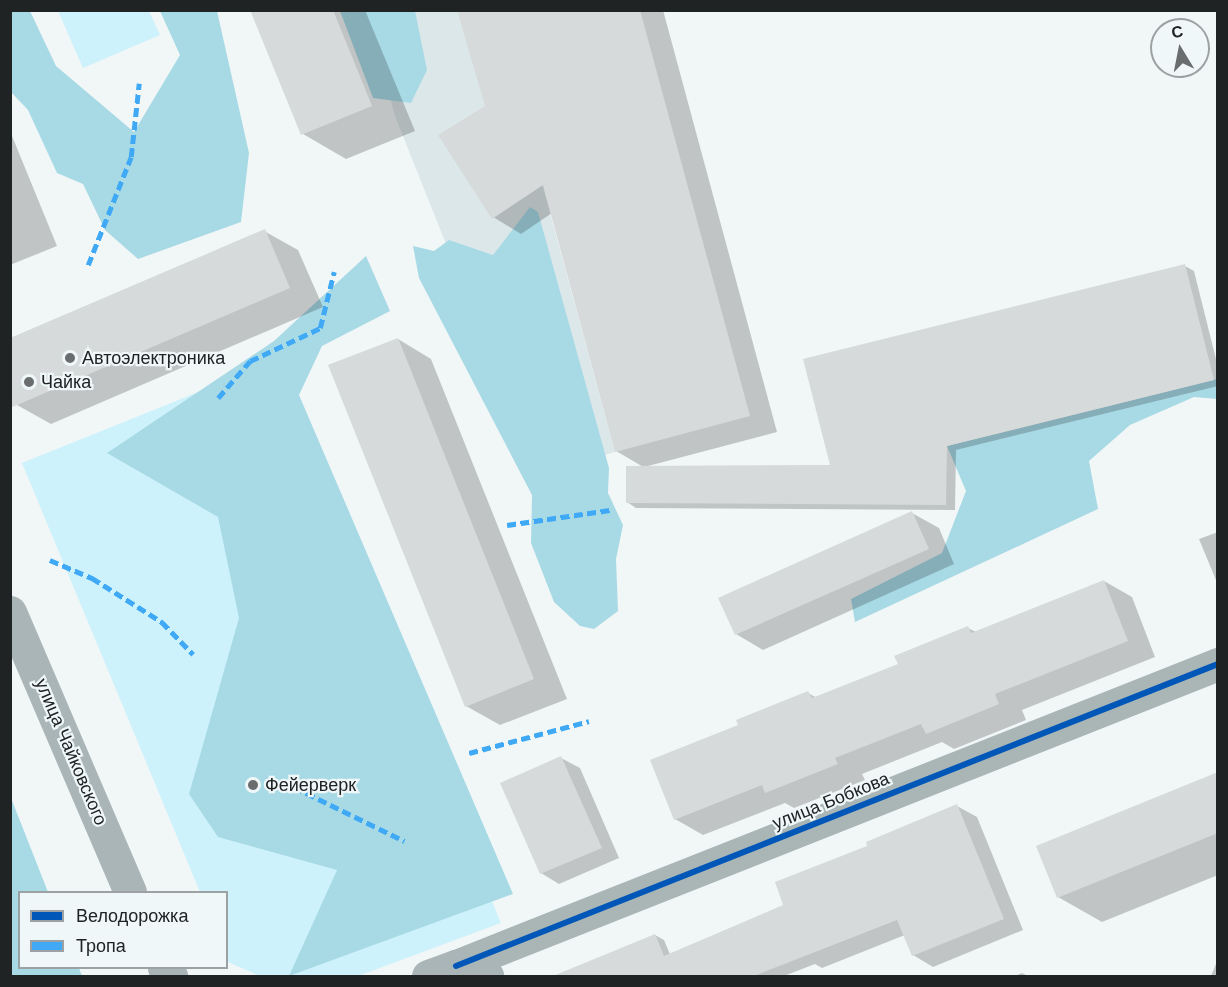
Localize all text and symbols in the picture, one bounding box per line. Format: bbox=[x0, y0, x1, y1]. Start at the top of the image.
north arrow bbox=[1150, 18, 1210, 78]
text: С bbox=[1170, 22, 1184, 41]
place label: Автоэлектроника bbox=[82, 347, 225, 369]
marker: Автоэлектроника bbox=[63, 351, 77, 365]
place label: Чайка bbox=[41, 371, 91, 393]
marker: Чайка bbox=[22, 375, 36, 389]
street label: улица Чайковского bbox=[30, 675, 112, 829]
street label: улица Бобкова bbox=[769, 768, 893, 834]
place label: Фейерверк bbox=[265, 774, 356, 796]
marker: Фейерверк bbox=[246, 778, 260, 792]
legend bbox=[18, 891, 228, 969]
text: Велодорожка bbox=[76, 906, 188, 926]
text: Тропа bbox=[76, 936, 126, 956]

